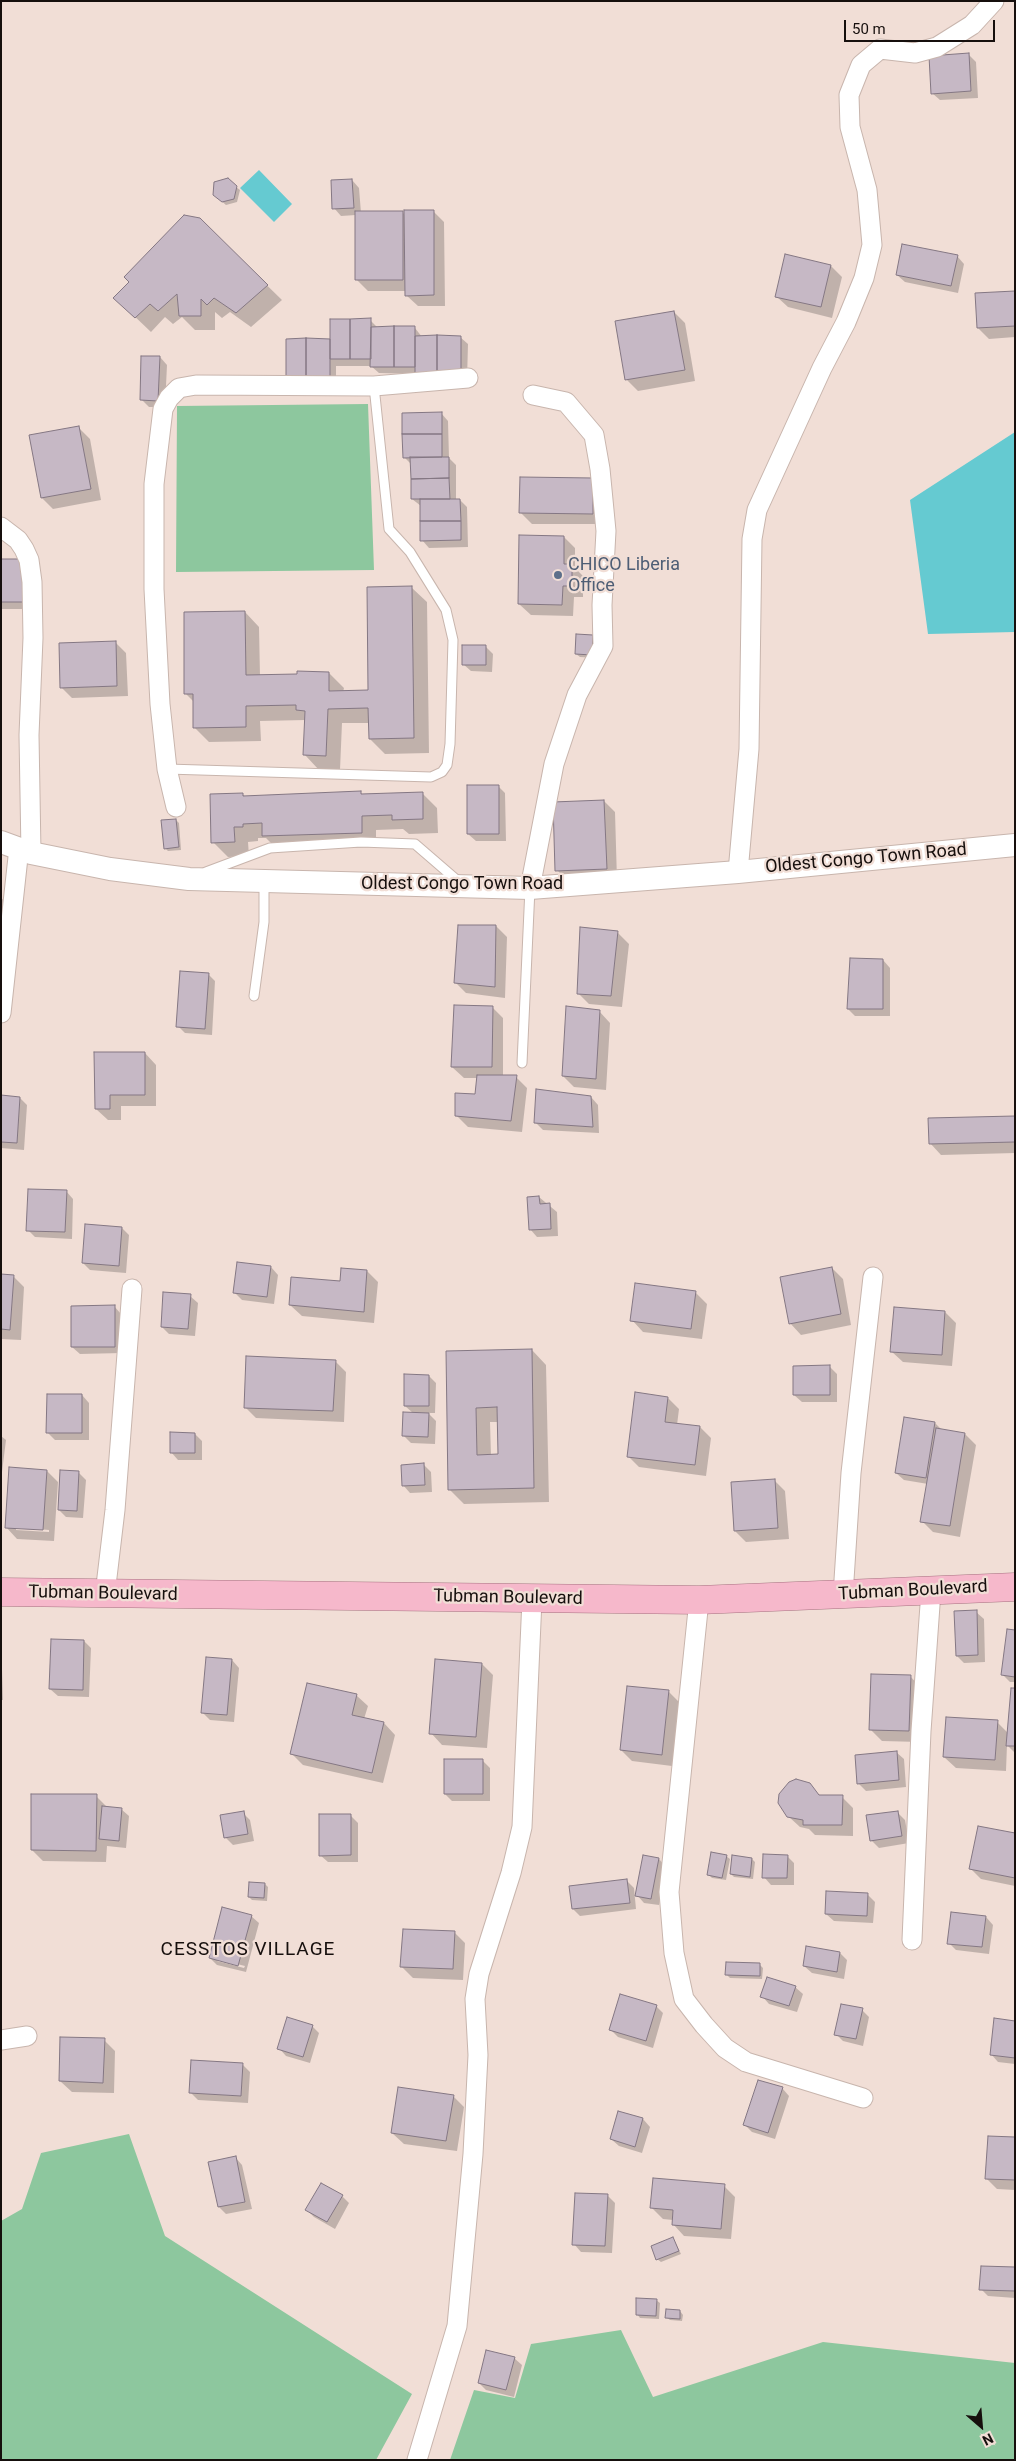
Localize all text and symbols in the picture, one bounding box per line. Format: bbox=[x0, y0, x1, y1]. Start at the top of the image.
scale bar bbox=[846, 10, 997, 42]
text: 50 m bbox=[852, 20, 886, 38]
place label: CHICO Liberia Office bbox=[568, 554, 680, 596]
marker: CHICO Liberia Office bbox=[552, 569, 564, 581]
street label: Oldest Congo Town Road bbox=[764, 839, 968, 879]
street label: Oldest Congo Town Road bbox=[361, 873, 563, 895]
street label: Tubman Boulevard bbox=[838, 1576, 988, 1606]
street label: Tubman Boulevard bbox=[28, 1582, 178, 1606]
street label: Tubman Boulevard bbox=[433, 1586, 583, 1610]
district label: CESSTOS VILLAGE bbox=[159, 1939, 337, 1961]
north arrow bbox=[956, 2401, 1006, 2451]
text: N bbox=[980, 2430, 996, 2449]

